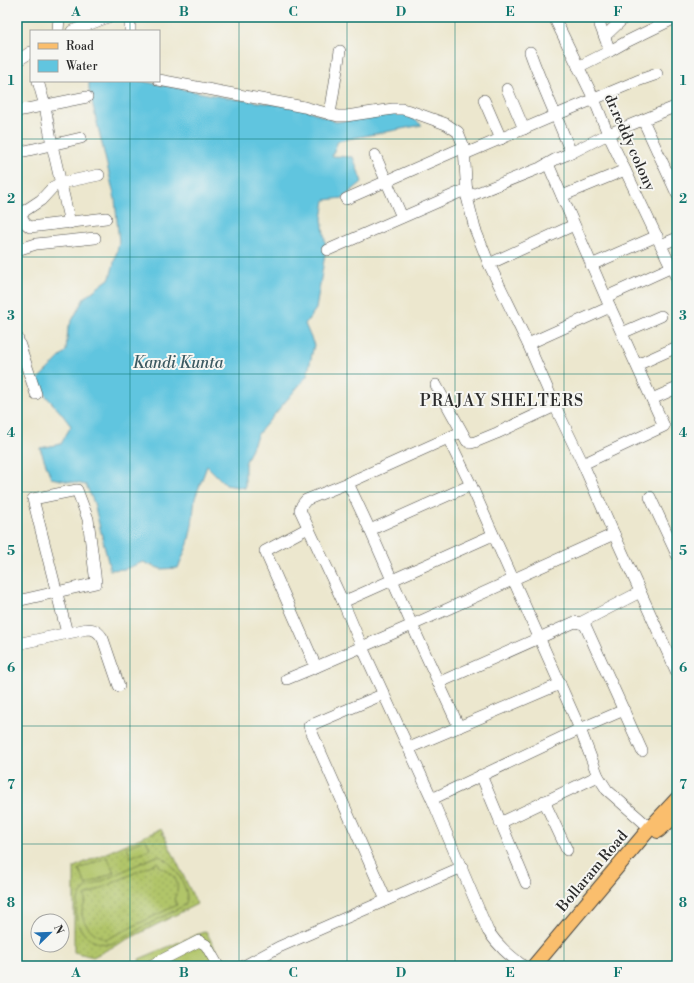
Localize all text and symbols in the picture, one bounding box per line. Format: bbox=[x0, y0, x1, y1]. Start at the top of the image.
text: A bbox=[70, 4, 81, 20]
text: B bbox=[179, 4, 189, 20]
text: C bbox=[288, 4, 298, 20]
text: D bbox=[396, 4, 406, 20]
text: E bbox=[505, 4, 515, 20]
text: F bbox=[613, 4, 623, 20]
legend bbox=[30, 30, 160, 82]
text: Road bbox=[66, 39, 94, 54]
text: Water bbox=[65, 59, 98, 74]
text: 1 bbox=[8, 73, 15, 89]
text: 1 bbox=[680, 73, 687, 89]
street label: dr.reddy colony bbox=[600, 91, 660, 194]
text: 2 bbox=[7, 191, 15, 207]
text: 2 bbox=[679, 191, 687, 207]
text: 3 bbox=[7, 308, 15, 324]
text: 3 bbox=[679, 308, 687, 324]
water label: Kandi Kunta bbox=[133, 353, 223, 373]
district label: PRAJAY SHELTERS bbox=[420, 391, 584, 411]
text: 4 bbox=[7, 425, 16, 441]
text: 4 bbox=[679, 425, 688, 441]
text: 5 bbox=[7, 543, 15, 559]
text: 5 bbox=[679, 543, 687, 559]
text: 6 bbox=[7, 660, 15, 676]
text: 6 bbox=[679, 660, 687, 676]
text: 7 bbox=[7, 777, 15, 793]
text: 7 bbox=[679, 777, 687, 793]
street label: Bollaram Road bbox=[552, 826, 632, 917]
text: 8 bbox=[7, 895, 15, 911]
text: 8 bbox=[679, 895, 687, 911]
north arrow bbox=[30, 913, 70, 953]
text: N bbox=[50, 923, 67, 936]
text: A bbox=[70, 965, 81, 981]
text: B bbox=[179, 965, 189, 981]
text: C bbox=[288, 965, 298, 981]
text: D bbox=[396, 965, 406, 981]
text: E bbox=[505, 965, 515, 981]
text: F bbox=[613, 965, 623, 981]

